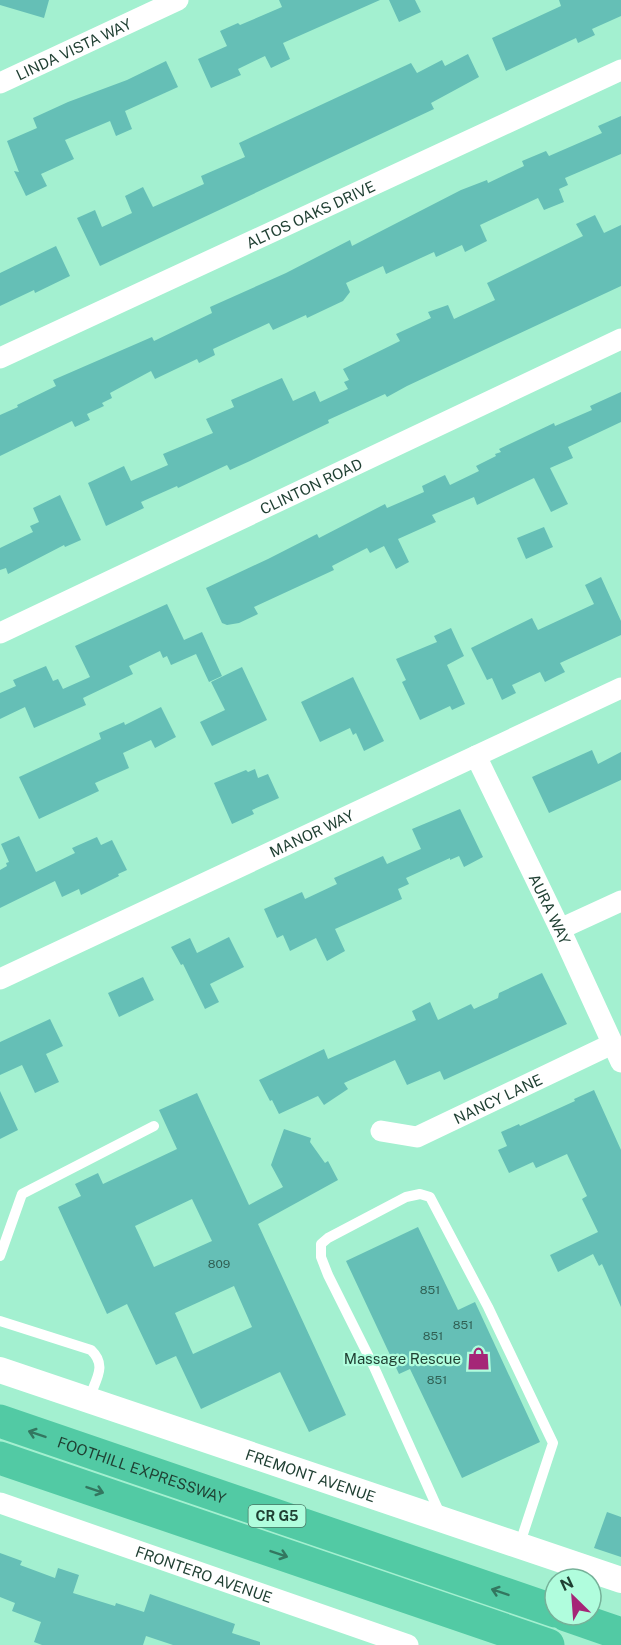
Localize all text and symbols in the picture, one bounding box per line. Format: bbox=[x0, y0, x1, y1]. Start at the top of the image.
street label: LINDA VISTA WAY bbox=[13, 15, 134, 83]
street label: ALTOS OAKS DRIVE bbox=[243, 177, 377, 251]
street label: CLINTON ROAD bbox=[257, 454, 365, 517]
street label: MANOR WAY bbox=[267, 806, 356, 860]
street label: AURA WAY bbox=[526, 871, 574, 947]
street label: NANCY LANE bbox=[451, 1070, 545, 1127]
house number: 809 bbox=[208, 1257, 230, 1271]
house number: 851 bbox=[420, 1283, 440, 1297]
house number: 851 bbox=[453, 1318, 473, 1332]
house number: 851 bbox=[423, 1329, 443, 1343]
shop icon: Massage Rescue bbox=[466, 1345, 492, 1371]
place label: Massage Rescue bbox=[344, 1350, 461, 1367]
house number: 851 bbox=[427, 1373, 447, 1387]
one-way arrow bbox=[28, 1428, 47, 1439]
street label: FOOTHILL EXPRESSWAY bbox=[55, 1433, 228, 1506]
street label: FREMONT AVENUE bbox=[243, 1445, 378, 1505]
one-way arrow bbox=[85, 1486, 104, 1497]
road number: CR G5 bbox=[248, 1505, 306, 1527]
street label: FRONTERO AVENUE bbox=[133, 1542, 275, 1606]
one-way arrow bbox=[269, 1549, 288, 1560]
north arrow bbox=[543, 1567, 603, 1627]
text: N bbox=[557, 1573, 577, 1595]
one-way arrow bbox=[491, 1586, 510, 1597]

